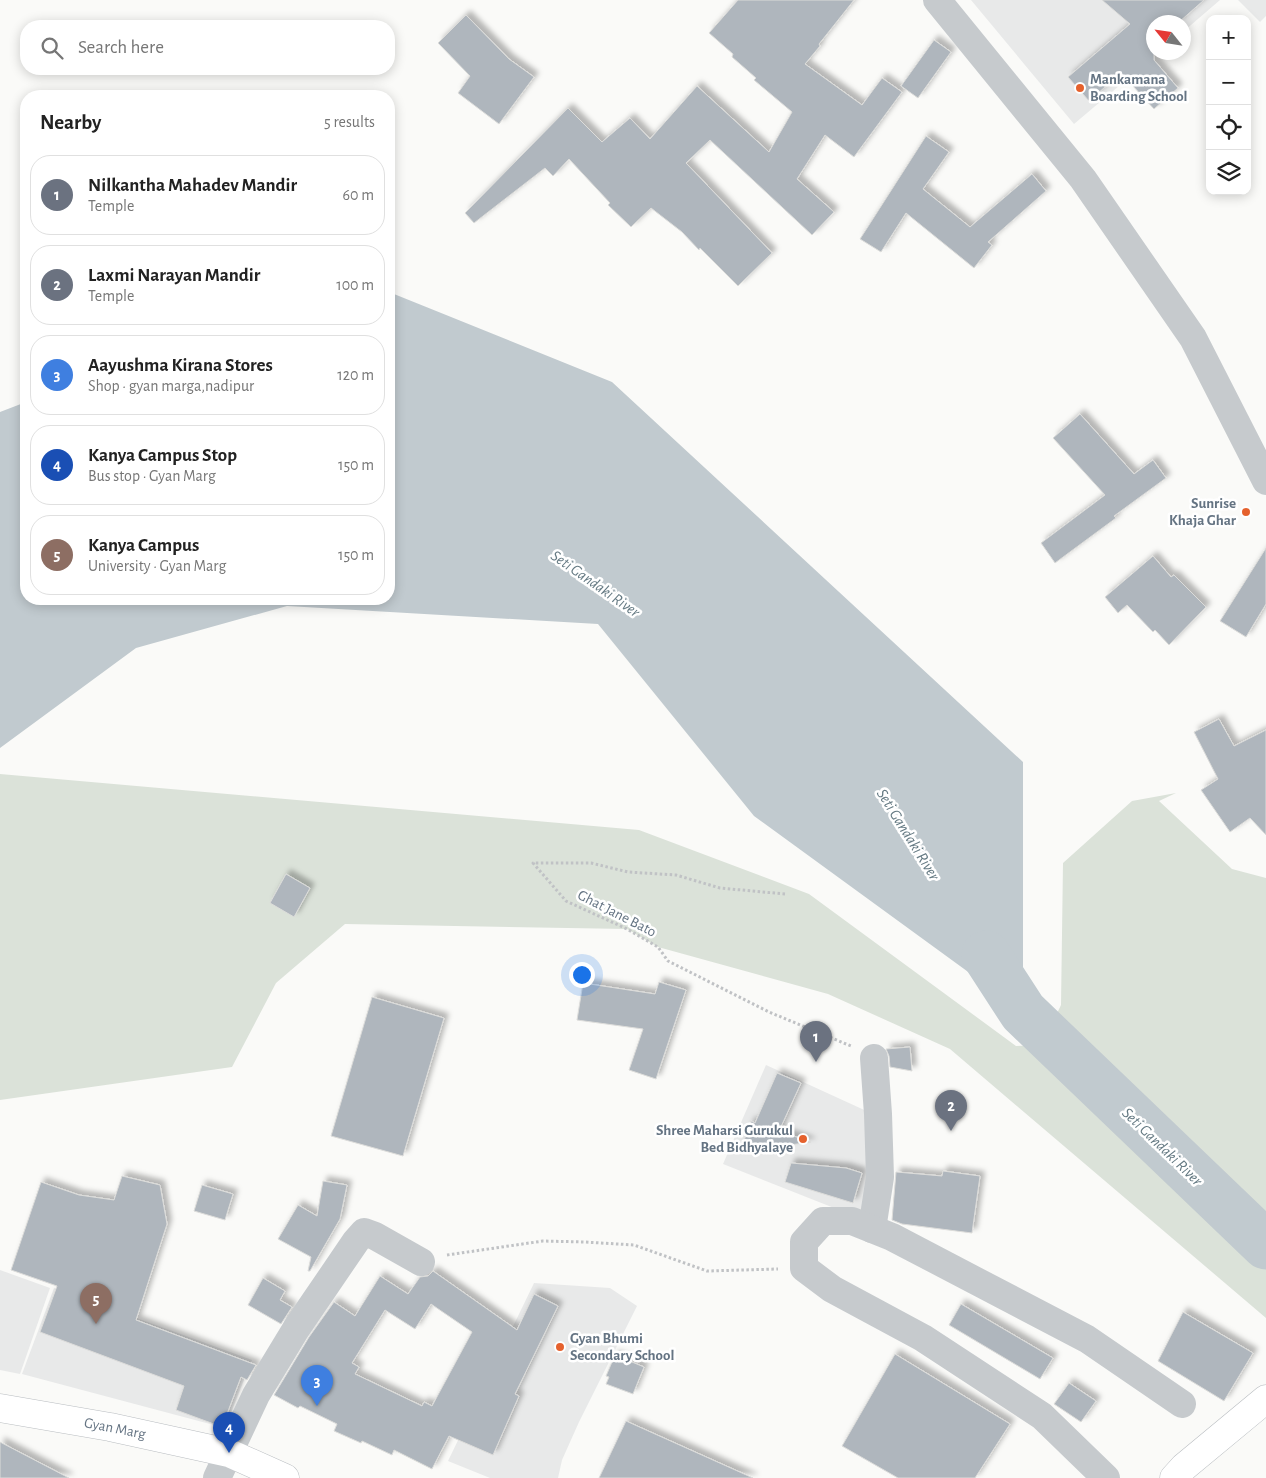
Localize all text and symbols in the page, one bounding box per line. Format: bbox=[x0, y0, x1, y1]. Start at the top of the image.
north arrow bbox=[1146, 15, 1191, 60]
map controls bbox=[1206, 15, 1251, 195]
button: + bbox=[1206, 15, 1251, 60]
search box bbox=[20, 20, 395, 75]
icon: search bbox=[38, 34, 66, 62]
text: Search here bbox=[78, 38, 164, 57]
button: − bbox=[1206, 60, 1251, 105]
place label: Mankamana Boarding School bbox=[1090, 72, 1188, 104]
marker: Mankamana Boarding School bbox=[1074, 82, 1086, 94]
button: locate bbox=[1206, 105, 1251, 150]
text: Nearby bbox=[40, 112, 101, 133]
text: 5 results bbox=[324, 114, 375, 130]
button: layers bbox=[1206, 150, 1251, 195]
text: Nilkantha Mahadev Mandir bbox=[88, 176, 297, 195]
text: 1 bbox=[54, 187, 60, 203]
text: 60 m bbox=[343, 187, 374, 203]
text: Temple bbox=[88, 198, 134, 214]
text: Laxmi Narayan Mandir bbox=[88, 266, 260, 285]
text: 2 bbox=[53, 277, 61, 293]
text: 100 m bbox=[336, 277, 374, 293]
text: Temple bbox=[88, 288, 134, 304]
text: Aayushma Kirana Stores bbox=[88, 356, 273, 375]
text: 3 bbox=[54, 367, 60, 383]
text: 120 m bbox=[337, 367, 374, 383]
text: Shop · gyan marga,nadipur bbox=[88, 378, 254, 394]
text: Kanya Campus Stop bbox=[88, 446, 237, 465]
text: 4 bbox=[53, 457, 61, 473]
text: 150 m bbox=[338, 457, 374, 473]
text: Bus stop · Gyan Marg bbox=[88, 468, 216, 484]
place label: Sunrise Khaja Ghar bbox=[1169, 496, 1237, 528]
marker: Sunrise Khaja Ghar bbox=[1240, 506, 1252, 518]
text: Kanya Campus bbox=[88, 536, 199, 555]
text: 5 bbox=[54, 547, 60, 563]
text: 150 m bbox=[338, 547, 374, 563]
water label: Seti Gandaki River bbox=[548, 547, 643, 621]
text: University · Gyan Marg bbox=[88, 558, 226, 574]
water label: Seti Gandaki River bbox=[874, 786, 943, 884]
street label: Ghat Jane Bato bbox=[575, 887, 659, 940]
your location bbox=[569, 962, 595, 988]
pin: 1 bbox=[800, 1021, 832, 1062]
pin: 2 bbox=[935, 1090, 967, 1131]
water label: Seti Gandaki River bbox=[1119, 1105, 1206, 1189]
place label: Shree Maharsi Gurukul Bed Bidhyalaye bbox=[656, 1123, 793, 1155]
marker: Shree Maharsi Gurukul Bed Bidhyalaye bbox=[797, 1133, 809, 1145]
pin: 5 bbox=[80, 1283, 112, 1324]
place label: Gyan Bhumi Secondary School bbox=[570, 1331, 674, 1363]
marker: Gyan Bhumi Secondary School bbox=[554, 1341, 566, 1353]
pin: 3 bbox=[301, 1365, 333, 1406]
pin: 4 bbox=[213, 1412, 245, 1453]
street label: Gyan Marg bbox=[83, 1415, 148, 1442]

